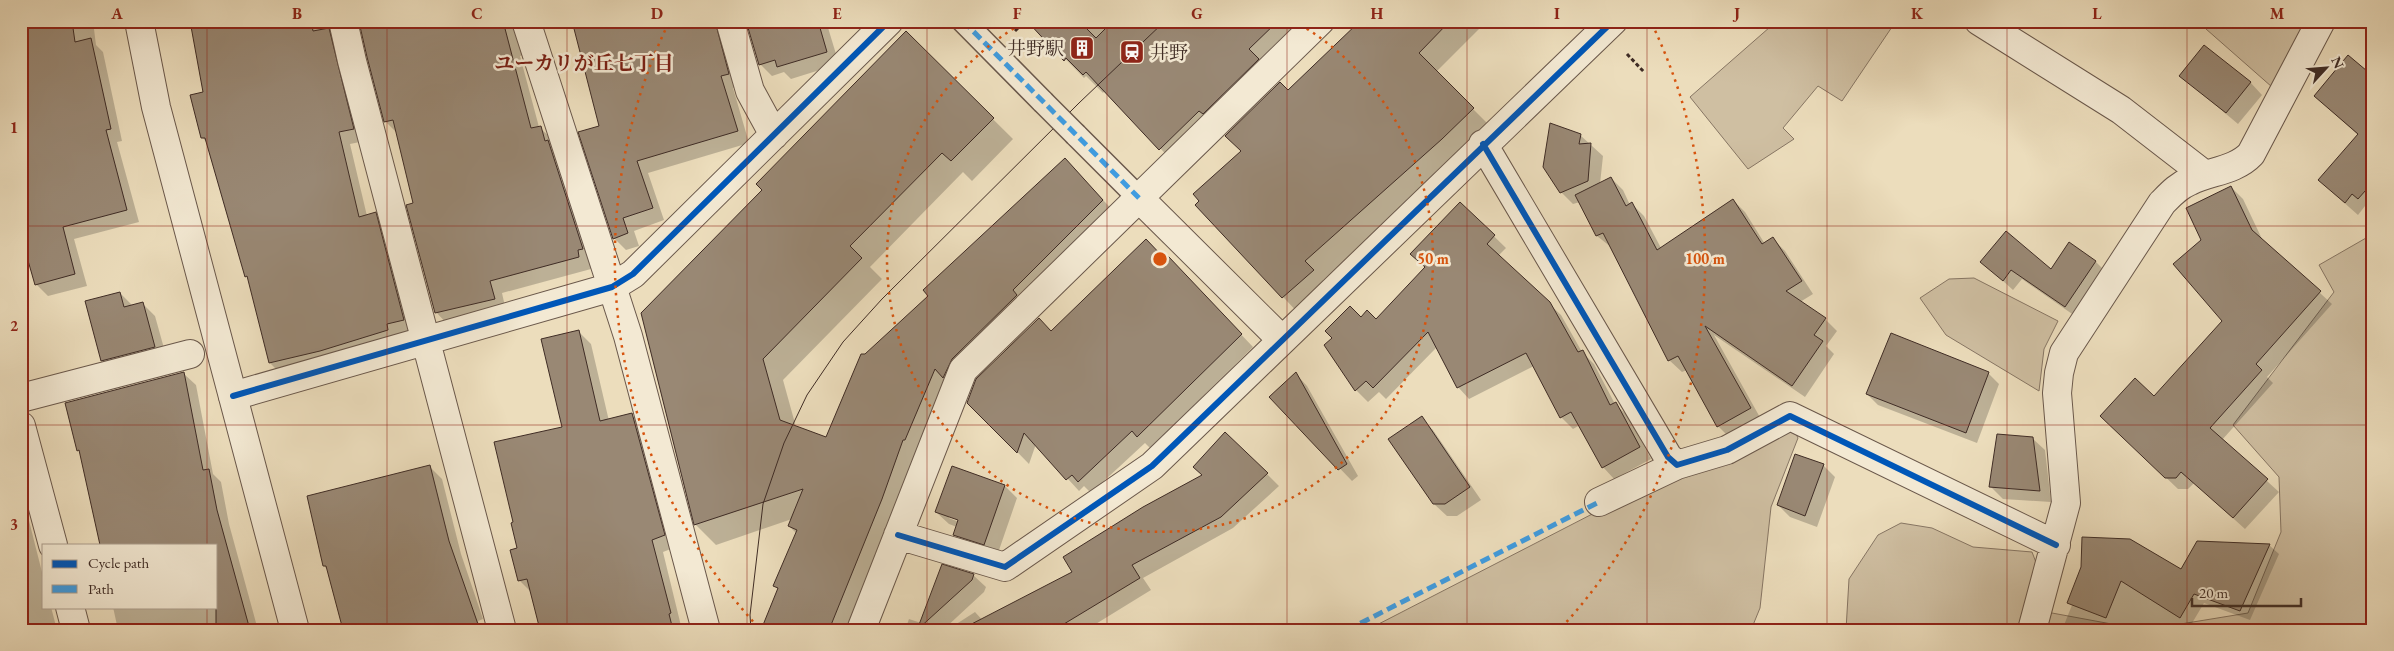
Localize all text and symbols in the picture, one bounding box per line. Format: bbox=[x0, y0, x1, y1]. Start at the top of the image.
text: A bbox=[110, 3, 123, 24]
text: B bbox=[292, 3, 302, 24]
text: C bbox=[471, 3, 483, 24]
text: D bbox=[651, 3, 663, 24]
text: E bbox=[832, 3, 842, 24]
text: F bbox=[1013, 3, 1022, 24]
text: G bbox=[1191, 3, 1203, 24]
text: H bbox=[1371, 3, 1384, 24]
text: I bbox=[1554, 3, 1560, 24]
text: J bbox=[1732, 3, 1740, 24]
text: K bbox=[1911, 3, 1924, 24]
text: L bbox=[2092, 3, 2102, 24]
text: M bbox=[2270, 3, 2285, 24]
building icon: 井野駅 bbox=[1069, 35, 1095, 61]
place label: 井野駅 bbox=[1007, 36, 1064, 61]
station icon: 井野 bbox=[1119, 39, 1145, 65]
place label: 井野 bbox=[1150, 40, 1188, 65]
north arrow bbox=[2302, 42, 2352, 92]
district label: ユーカリが丘七丁目 bbox=[494, 50, 674, 76]
text: N bbox=[2327, 53, 2349, 72]
text: 1 bbox=[10, 117, 18, 138]
text: 50 m bbox=[1417, 249, 1449, 268]
text: 100 m bbox=[1685, 249, 1725, 268]
centre of rings bbox=[1151, 250, 1169, 268]
text: 2 bbox=[10, 315, 19, 336]
text: 3 bbox=[10, 514, 18, 535]
legend bbox=[42, 544, 218, 608]
text: Cycle path bbox=[88, 553, 150, 572]
scale bar bbox=[2192, 576, 2300, 608]
text: Path bbox=[88, 579, 114, 598]
text: 20 m bbox=[2199, 583, 2228, 602]

